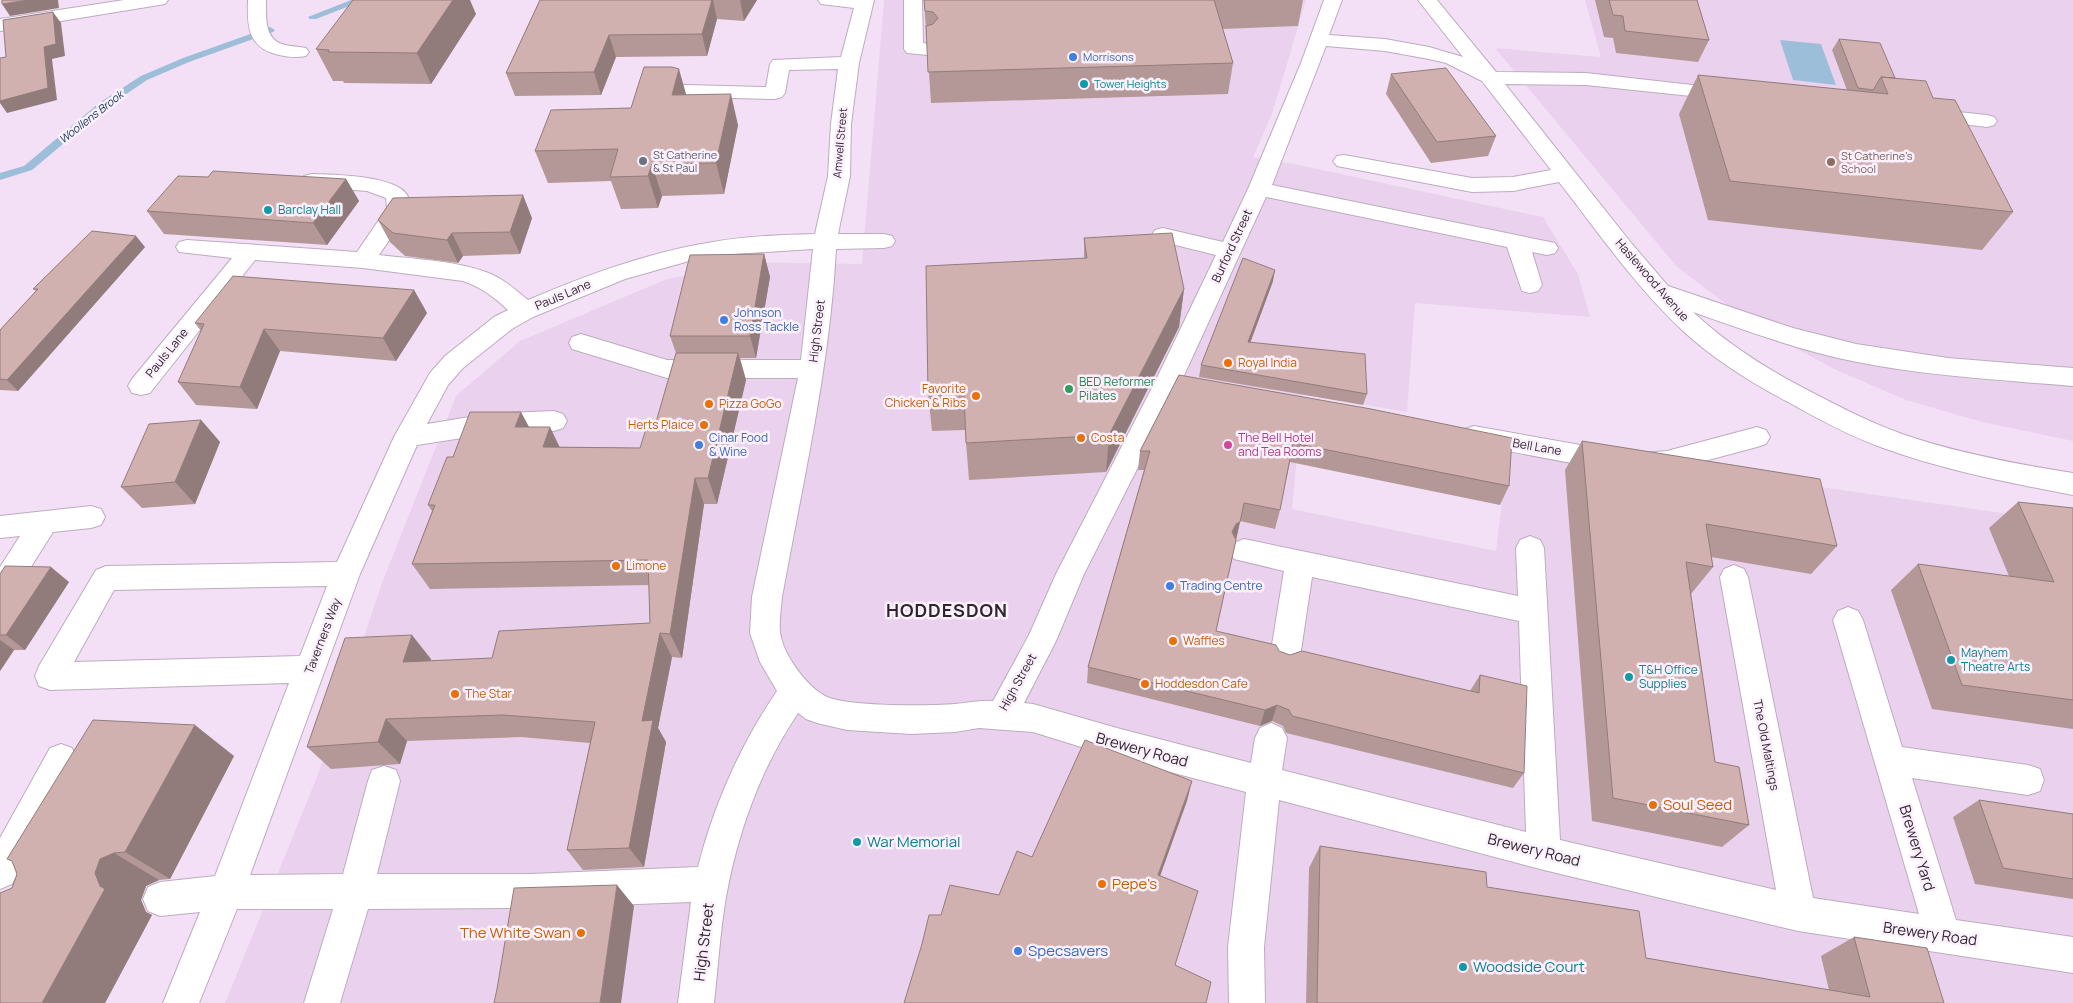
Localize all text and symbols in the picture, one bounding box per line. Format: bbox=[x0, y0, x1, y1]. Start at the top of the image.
place label: Morrisons bbox=[1083, 49, 1134, 64]
marker: Morrisons bbox=[1067, 51, 1079, 63]
place label: Tower Heights bbox=[1094, 76, 1167, 91]
marker: Tower Heights bbox=[1078, 78, 1090, 90]
water label: Woollens Brook bbox=[55, 86, 127, 146]
street label: Amwell Street bbox=[829, 107, 850, 179]
place label: St Catherine & St Paul bbox=[653, 147, 718, 175]
place label: St Catherine's School bbox=[1841, 148, 1913, 176]
marker: St Catherine & St Paul bbox=[637, 155, 649, 167]
marker: St Catherine's School bbox=[1825, 156, 1837, 168]
place label: Barclay Hall bbox=[278, 201, 341, 218]
marker: Barclay Hall bbox=[262, 204, 274, 216]
street label: Burford Street bbox=[1207, 206, 1256, 285]
street label: Haslewood Avenue bbox=[1612, 235, 1693, 325]
street label: Pauls Lane bbox=[532, 275, 593, 314]
street label: High Street bbox=[804, 299, 829, 363]
place label: Johnson Ross Tackle bbox=[734, 304, 799, 335]
marker: Johnson Ross Tackle bbox=[718, 314, 730, 326]
street label: Pauls Lane bbox=[141, 324, 192, 381]
place label: Royal India bbox=[1238, 354, 1297, 371]
marker: Royal India bbox=[1222, 357, 1234, 369]
place label: BED Reformer Pilates bbox=[1079, 373, 1156, 404]
place label: Favorite Chicken & Ribs bbox=[885, 380, 966, 411]
marker: BED Reformer Pilates bbox=[1063, 383, 1075, 395]
marker: Favorite Chicken & Ribs bbox=[970, 390, 982, 402]
place label: Pizza GoGo bbox=[719, 395, 782, 412]
marker: Pizza GoGo bbox=[703, 398, 715, 410]
place label: Herts Plaice bbox=[628, 416, 694, 433]
marker: Herts Plaice bbox=[698, 419, 710, 431]
place label: Cinar Food & Wine bbox=[709, 429, 768, 460]
place label: Costa bbox=[1091, 429, 1124, 446]
place label: The Bell Hotel and Tea Rooms bbox=[1238, 429, 1322, 460]
marker: Costa bbox=[1075, 432, 1087, 444]
street label: Bell Lane bbox=[1511, 434, 1563, 459]
marker: Cinar Food & Wine bbox=[693, 439, 705, 451]
marker: The Bell Hotel and Tea Rooms bbox=[1222, 439, 1234, 451]
place label: Limone bbox=[626, 557, 666, 574]
marker: Limone bbox=[610, 560, 622, 572]
place label: Trading Centre bbox=[1180, 577, 1262, 594]
marker: Trading Centre bbox=[1164, 580, 1176, 592]
street label: Taverners Way bbox=[300, 595, 345, 676]
district label: HODDESDON bbox=[886, 598, 1008, 622]
place label: Waffles bbox=[1183, 632, 1225, 649]
marker: Waffles bbox=[1167, 635, 1179, 647]
place label: Mayhem Theatre Arts bbox=[1961, 644, 2030, 675]
street label: High Street bbox=[995, 650, 1040, 713]
marker: Mayhem Theatre Arts bbox=[1945, 654, 1957, 666]
place label: T&H Office Supplies bbox=[1639, 661, 1698, 692]
marker: T&H Office Supplies bbox=[1623, 671, 1635, 683]
place label: Hoddesdon Cafe bbox=[1155, 675, 1248, 692]
marker: Hoddesdon Cafe bbox=[1139, 678, 1151, 690]
place label: The Star bbox=[465, 685, 513, 702]
marker: The Star bbox=[449, 688, 461, 700]
street label: The Old Maltings bbox=[1749, 698, 1784, 792]
street label: Brewery Road bbox=[1094, 727, 1191, 772]
place label: Soul Seed bbox=[1663, 794, 1732, 815]
marker: Soul Seed bbox=[1647, 799, 1659, 811]
street label: Brewery Yard bbox=[1894, 802, 1940, 893]
street label: Brewery Road bbox=[1486, 828, 1583, 871]
place label: War Memorial bbox=[867, 831, 961, 852]
marker: War Memorial bbox=[851, 836, 863, 848]
place label: Pepe's bbox=[1112, 873, 1157, 894]
marker: Pepe's bbox=[1096, 878, 1108, 890]
street label: High Street bbox=[688, 902, 719, 982]
street label: Brewery Road bbox=[1882, 917, 1978, 950]
place label: The White Swan bbox=[460, 922, 571, 943]
marker: The White Swan bbox=[575, 927, 587, 939]
place label: Specsavers bbox=[1028, 940, 1108, 961]
marker: Specsavers bbox=[1012, 945, 1024, 957]
place label: Woodside Court bbox=[1473, 956, 1585, 977]
marker: Woodside Court bbox=[1457, 961, 1469, 973]

